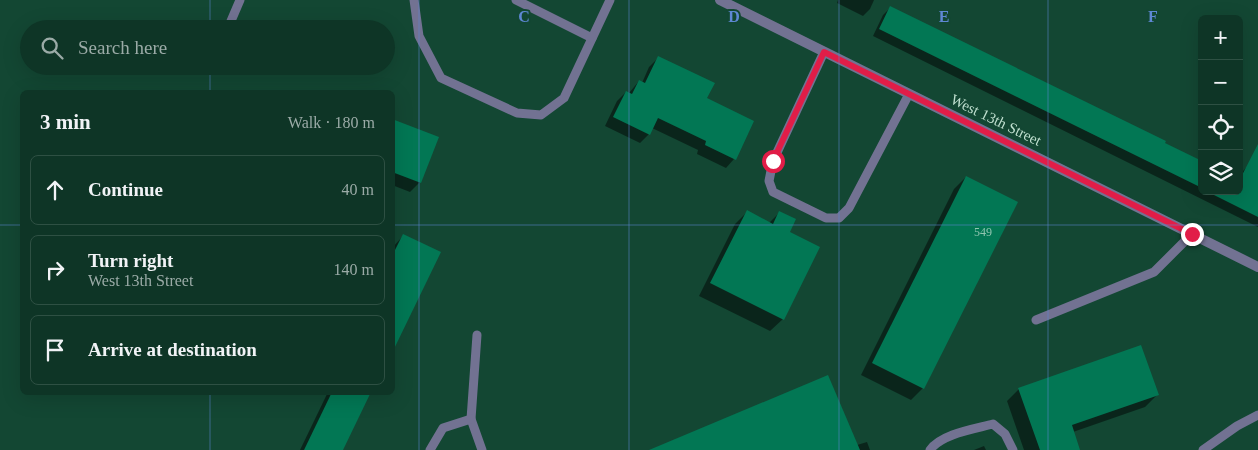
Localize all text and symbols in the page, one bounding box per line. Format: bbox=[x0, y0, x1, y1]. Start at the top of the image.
text: C bbox=[518, 8, 530, 25]
text: D bbox=[728, 8, 740, 25]
text: E bbox=[939, 8, 949, 25]
text: F bbox=[1148, 8, 1158, 25]
map controls bbox=[1198, 15, 1243, 195]
button: + bbox=[1198, 15, 1243, 60]
search box bbox=[20, 20, 395, 75]
icon: search bbox=[38, 34, 66, 62]
text: Search here bbox=[78, 37, 167, 58]
button: − bbox=[1198, 60, 1243, 105]
street label: West 13th Street bbox=[948, 91, 1045, 149]
button: locate bbox=[1198, 105, 1243, 150]
text: 3 min bbox=[40, 110, 91, 134]
text: Walk · 180 m bbox=[288, 114, 375, 131]
route start bbox=[762, 150, 785, 173]
button: layers bbox=[1198, 150, 1243, 195]
icon: ahead bbox=[41, 176, 69, 204]
text: Continue bbox=[88, 179, 163, 200]
text: 40 m bbox=[342, 181, 374, 198]
route end bbox=[1181, 223, 1204, 246]
house number: 549 bbox=[974, 225, 992, 239]
text: Turn right bbox=[88, 250, 173, 271]
icon: right bbox=[41, 256, 69, 284]
text: 140 m bbox=[334, 261, 374, 278]
text: West 13th Street bbox=[88, 272, 193, 289]
icon: arrive bbox=[41, 336, 69, 364]
text: Arrive at destination bbox=[88, 339, 257, 360]

